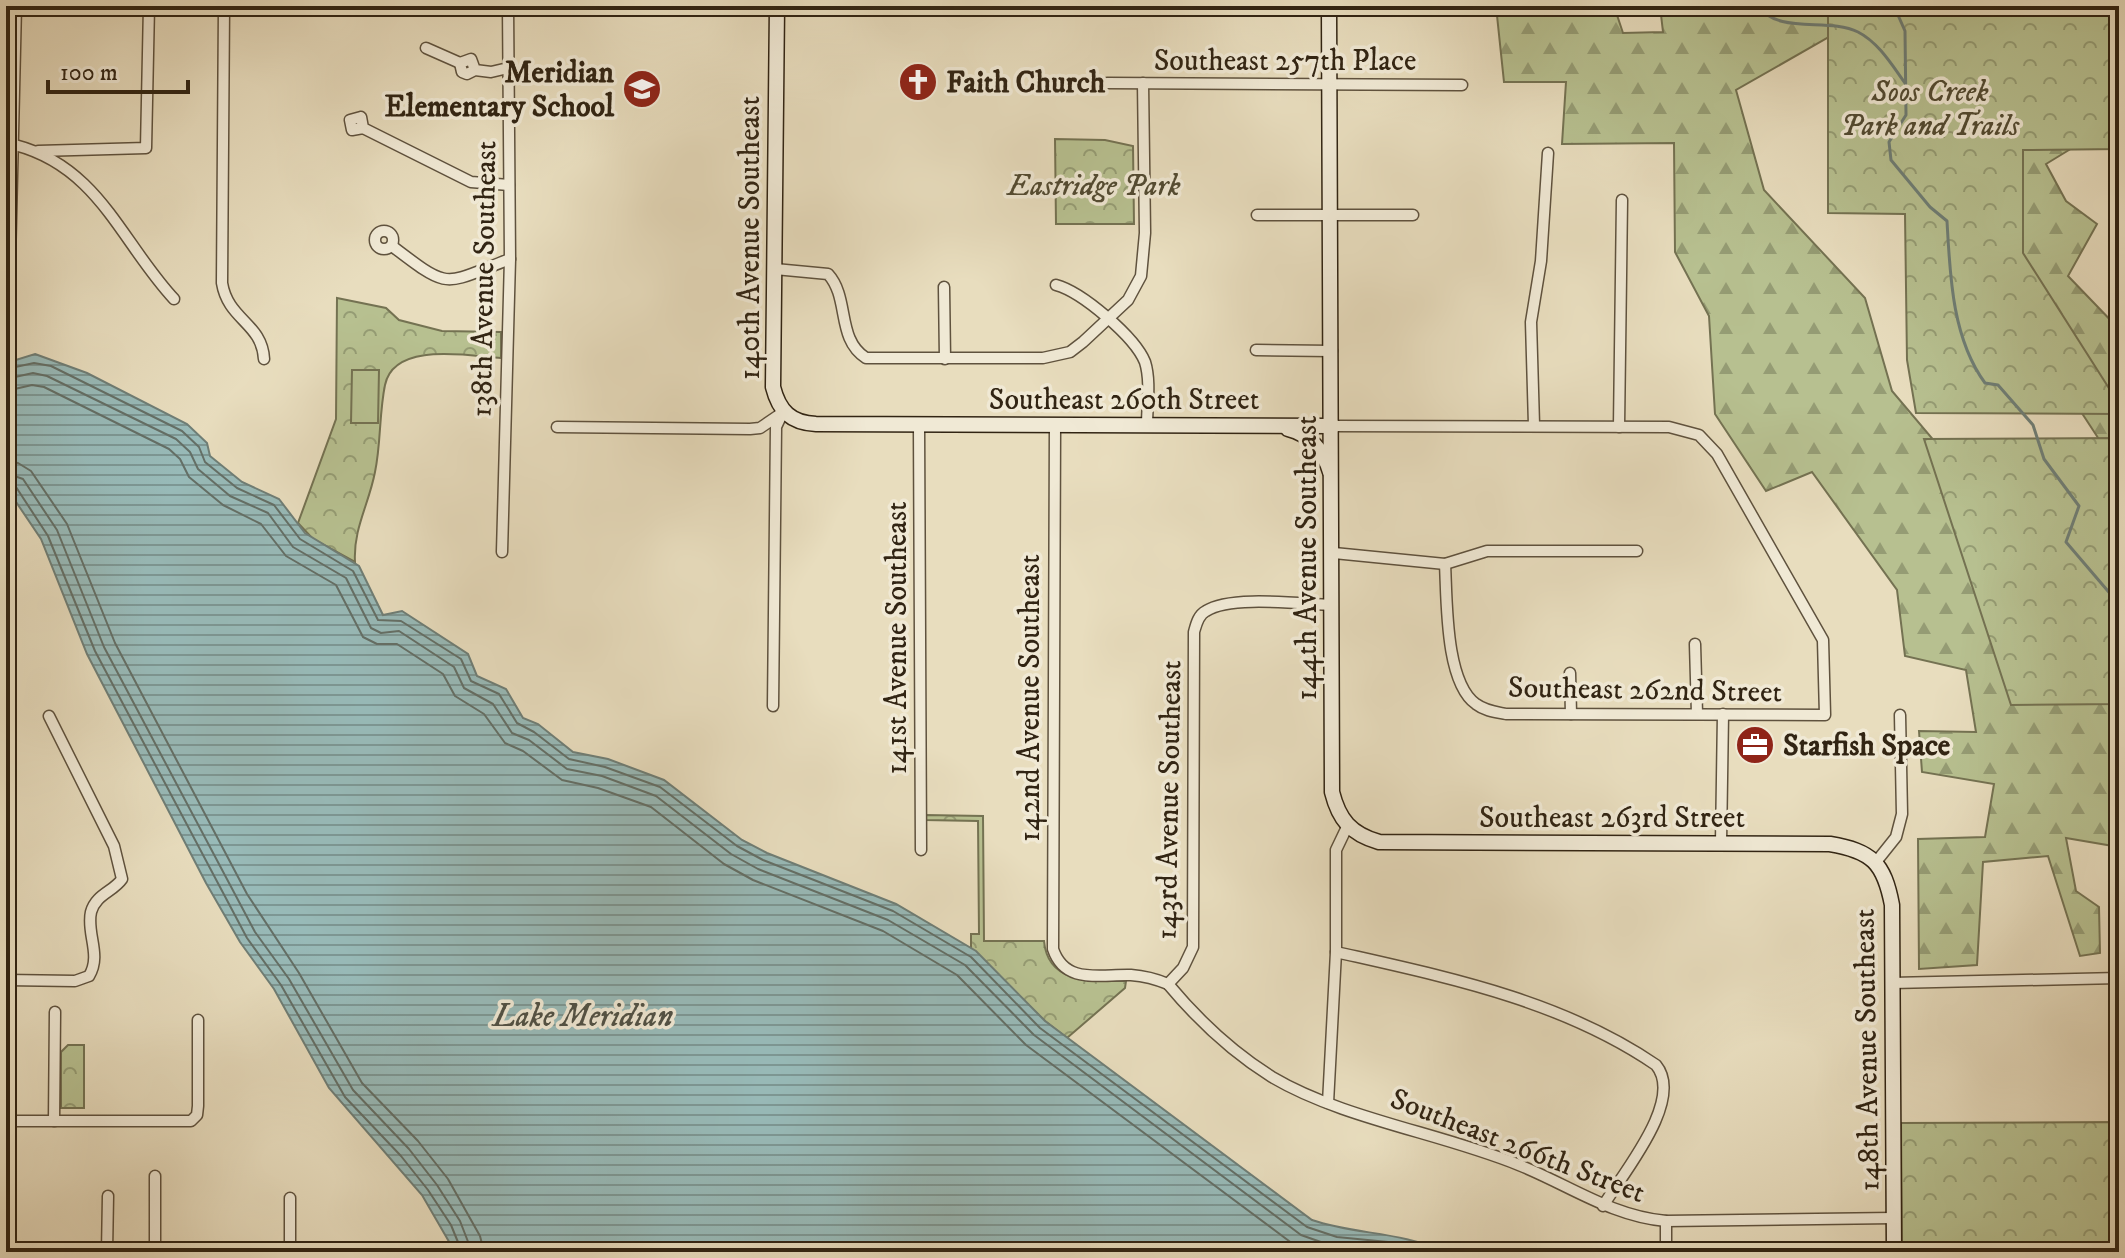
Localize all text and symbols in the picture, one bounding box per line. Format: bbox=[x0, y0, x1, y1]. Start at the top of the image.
street label: Southeast 257th Place bbox=[1154, 43, 1416, 80]
scale bar bbox=[48, 44, 188, 94]
place label: Meridian Elementary School bbox=[385, 55, 615, 126]
text: 100 m bbox=[60, 58, 118, 88]
church icon: Faith Church bbox=[897, 61, 939, 103]
place label: Faith Church bbox=[946, 65, 1106, 102]
school or university icon: Meridian Elementary School bbox=[621, 68, 663, 110]
park label: Soos Creek Park and Trails bbox=[1841, 74, 2020, 145]
street label: 140th Avenue Southeast bbox=[732, 96, 769, 380]
street label: 138th Avenue Southeast bbox=[464, 140, 505, 418]
park label: Eastridge Park bbox=[1006, 168, 1181, 205]
street label: Southeast 260th Street bbox=[989, 382, 1259, 419]
street label: 144th Avenue Southeast bbox=[1289, 415, 1326, 701]
street label: 141st Avenue Southeast bbox=[879, 501, 916, 775]
street label: 142nd Avenue Southeast bbox=[1012, 554, 1049, 842]
street label: 143rd Avenue Southeast bbox=[1149, 660, 1190, 940]
street label: Southeast 262nd Street bbox=[1508, 670, 1782, 711]
office icon: Starfish Space bbox=[1734, 724, 1776, 766]
place label: Starfish Space bbox=[1783, 728, 1951, 765]
street label: Southeast 263rd Street bbox=[1479, 800, 1745, 837]
street label: 148th Avenue Southeast bbox=[1847, 908, 1888, 1192]
water label: Lake Meridian bbox=[491, 997, 673, 1037]
street label: Southeast 266th Street bbox=[1385, 1081, 1650, 1212]

